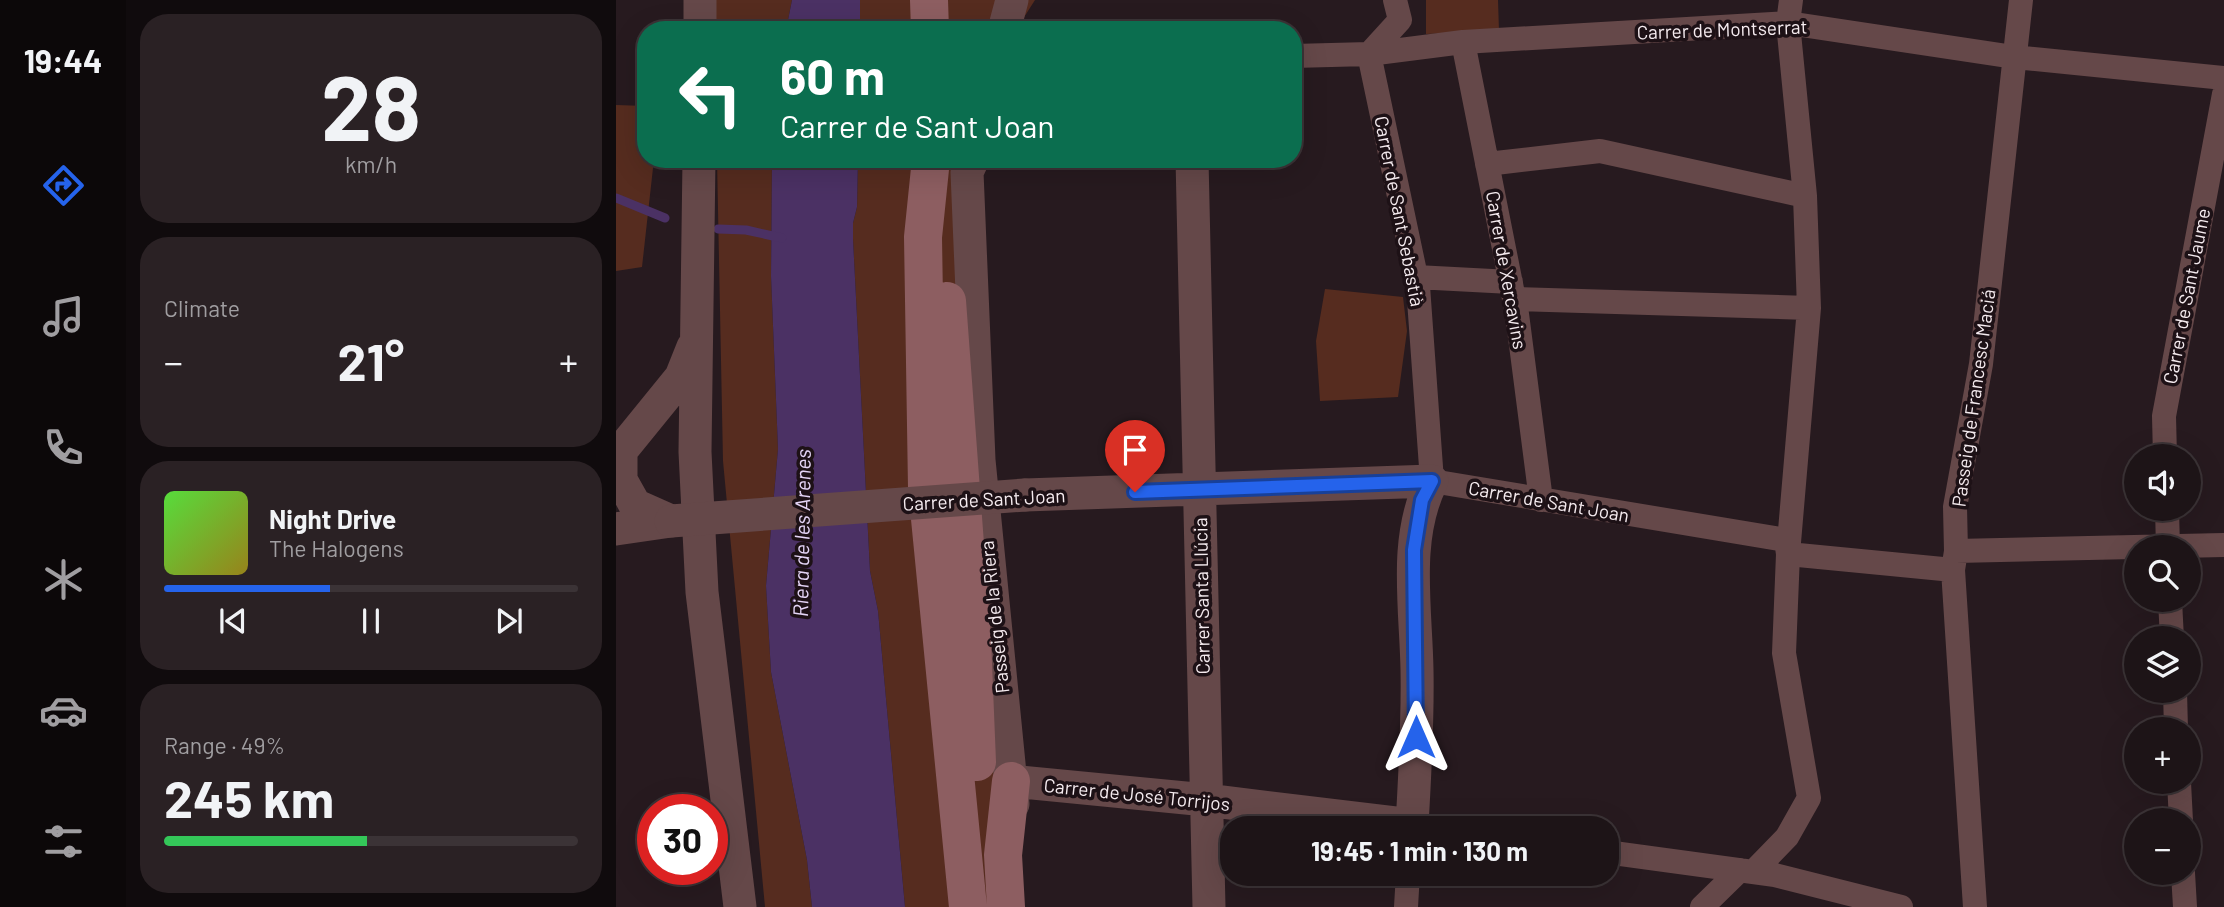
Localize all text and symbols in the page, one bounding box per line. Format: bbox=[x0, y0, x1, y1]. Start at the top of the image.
street label: Carrer de Montserrat bbox=[1636, 15, 1808, 43]
text: 19:44 bbox=[24, 41, 102, 79]
text: 60 m bbox=[780, 46, 885, 105]
icon: left bbox=[665, 49, 756, 140]
text: 28 bbox=[321, 50, 421, 159]
text: Carrer de Sant Joan bbox=[780, 106, 1055, 144]
street label: Carrer de Sant Sebastià bbox=[1370, 114, 1430, 308]
text: km/h bbox=[345, 150, 397, 178]
icon: directions bbox=[39, 161, 88, 210]
street label: Carrer de Xercavins bbox=[1482, 189, 1532, 351]
street label: Carrer de Sant Jaume bbox=[2158, 206, 2214, 386]
street label: Passeig de Francesc Maciá bbox=[1946, 288, 2000, 508]
icon: music bbox=[39, 292, 88, 341]
text: Climate bbox=[164, 294, 240, 322]
text: 21° bbox=[338, 329, 404, 391]
text: − bbox=[164, 338, 183, 384]
text: + bbox=[559, 338, 578, 384]
pin bbox=[1105, 420, 1165, 492]
icon: phone bbox=[39, 423, 88, 472]
icon: arrive bbox=[1116, 431, 1154, 469]
map controls bbox=[2124, 444, 2201, 885]
button: sound bbox=[2124, 444, 2201, 521]
water label: Riera de les Arenes bbox=[787, 449, 815, 617]
street label: Carrer de Sant Joan bbox=[1467, 476, 1631, 526]
street label: Carrer de Sant Joan bbox=[902, 483, 1066, 515]
text: Night Drive bbox=[269, 503, 396, 534]
street label: Carrer Santa Llúcia bbox=[1188, 517, 1214, 675]
text: The Halogens bbox=[269, 534, 404, 562]
button: search bbox=[2124, 535, 2201, 612]
street label: Passeig de la Riera bbox=[975, 540, 1013, 694]
icon: climate bbox=[39, 555, 88, 604]
icon: previous bbox=[214, 602, 252, 640]
icon: pause bbox=[352, 602, 390, 640]
icon: next bbox=[490, 602, 528, 640]
button: layers bbox=[2124, 626, 2201, 703]
icon: car bbox=[39, 686, 88, 735]
position arrow bbox=[1379, 700, 1453, 774]
button: + bbox=[2124, 717, 2201, 794]
text: Range · 49% bbox=[164, 731, 285, 759]
text: 245 km bbox=[164, 766, 334, 828]
street label: Carrer de José Torrijos bbox=[1043, 773, 1231, 815]
speed limit sign: 30 bbox=[637, 794, 728, 885]
button: − bbox=[2124, 808, 2201, 885]
icon: filters bbox=[39, 817, 88, 866]
text: 19:45 · 1 min · 130 m bbox=[1311, 835, 1528, 866]

